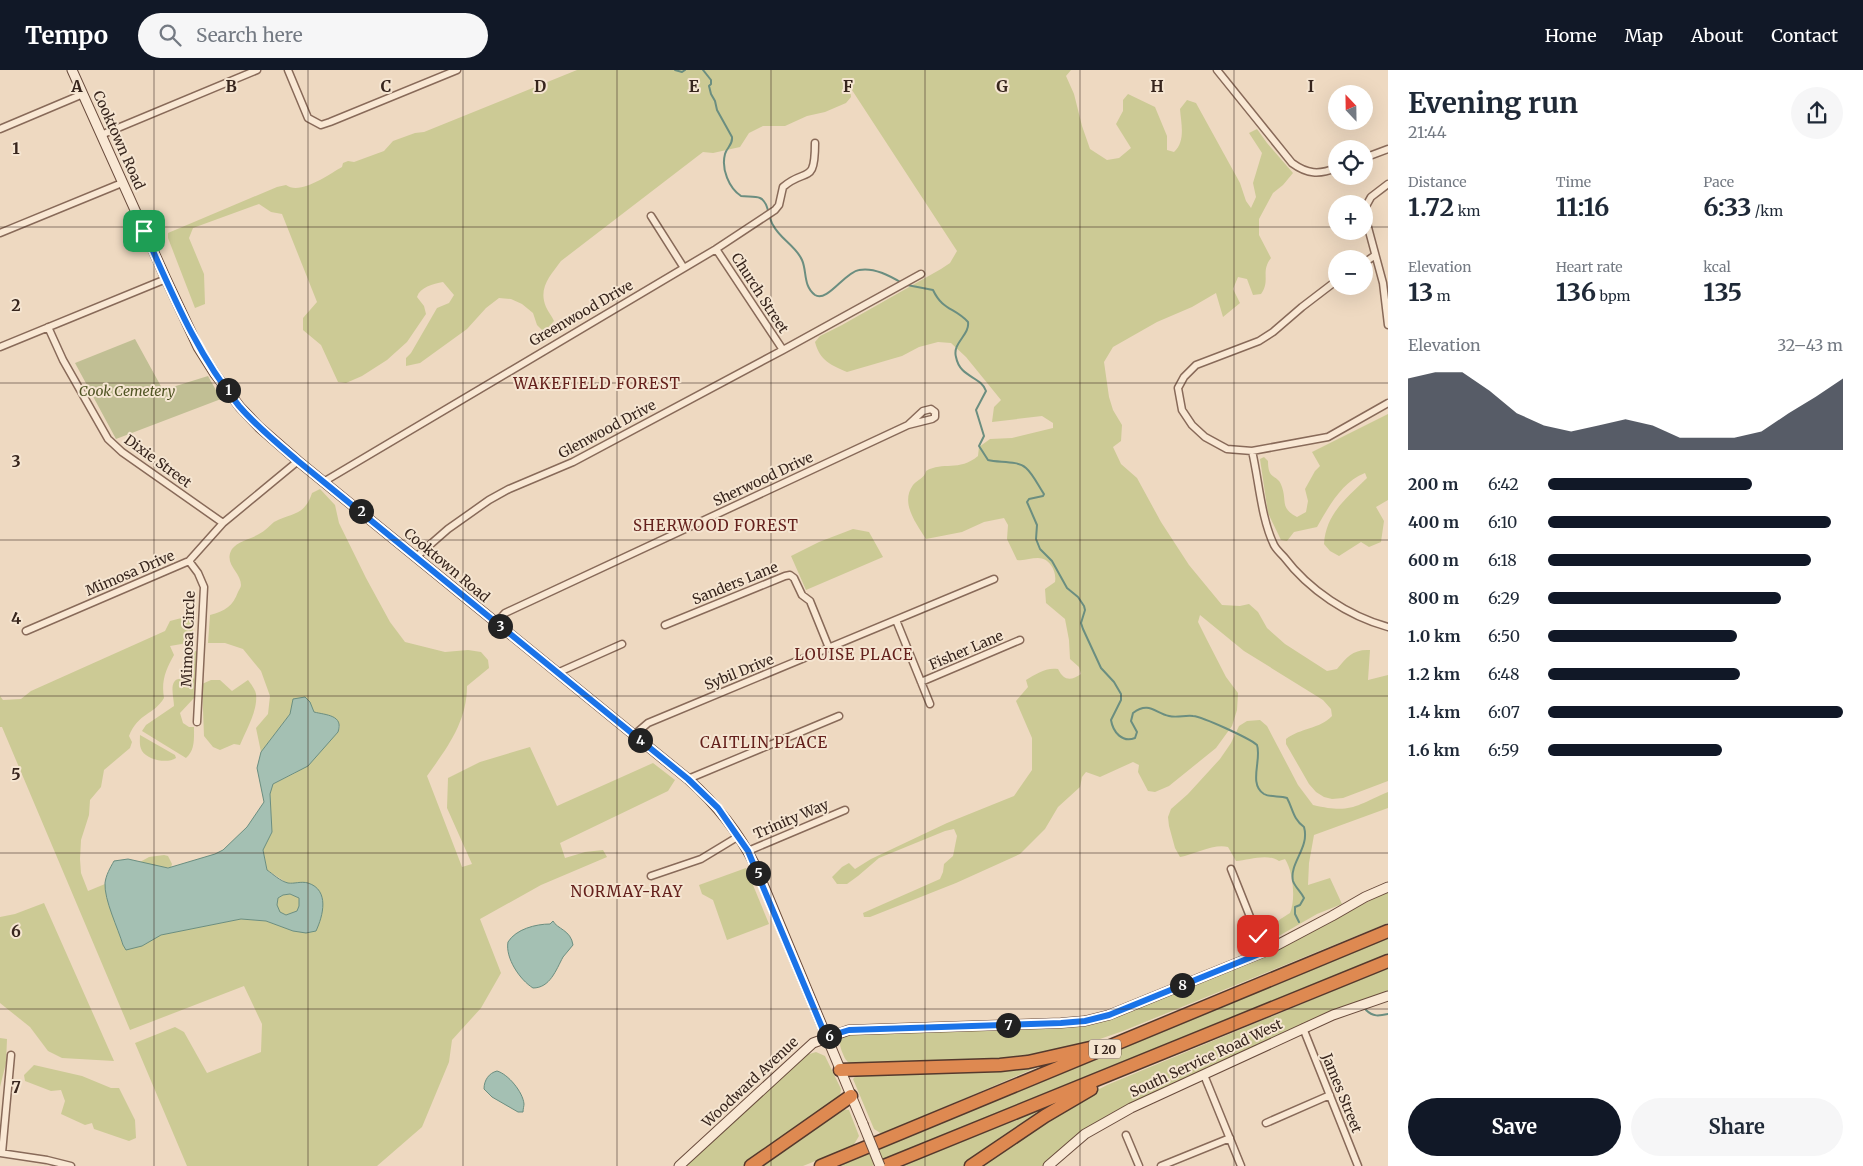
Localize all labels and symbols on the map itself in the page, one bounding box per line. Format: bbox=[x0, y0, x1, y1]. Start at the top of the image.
text: A bbox=[70, 76, 83, 96]
text: B bbox=[225, 76, 237, 96]
text: C bbox=[381, 76, 391, 96]
text: D bbox=[534, 76, 546, 96]
text: E bbox=[689, 76, 700, 96]
text: F bbox=[843, 76, 853, 96]
text: G bbox=[996, 76, 1008, 96]
text: H bbox=[1150, 76, 1164, 96]
text: I bbox=[1308, 76, 1314, 96]
north arrow bbox=[1328, 85, 1372, 130]
street label: Cooktown Road bbox=[89, 88, 149, 193]
text: 1 bbox=[12, 138, 20, 158]
pin bbox=[123, 210, 165, 252]
street label: Church Street bbox=[727, 249, 793, 337]
street label: Greenwood Drive bbox=[526, 276, 636, 350]
text: 2 bbox=[11, 295, 21, 315]
district label: WAKEFIELD FOREST bbox=[512, 374, 681, 393]
pin: 1 bbox=[216, 378, 240, 402]
park label: Cook Cemetery bbox=[79, 382, 175, 400]
street label: Glenwood Drive bbox=[555, 396, 659, 462]
street label: Dixie Street bbox=[121, 431, 196, 492]
street label: Sherwood Drive bbox=[710, 448, 816, 510]
text: 3 bbox=[11, 451, 21, 471]
pin: 2 bbox=[348, 498, 374, 524]
district label: SHERWOOD FOREST bbox=[633, 516, 799, 535]
street label: Cooktown Road bbox=[400, 524, 494, 606]
street label: Mimosa Drive bbox=[83, 546, 177, 600]
street label: Sanders Lane bbox=[690, 558, 780, 608]
street label: Mimosa Circle bbox=[177, 591, 199, 687]
text: 4 bbox=[11, 608, 21, 628]
pin: 3 bbox=[488, 614, 512, 638]
street label: Fisher Lane bbox=[926, 626, 1006, 674]
district label: LOUISE PLACE bbox=[794, 645, 914, 664]
street label: Sybil Drive bbox=[702, 650, 776, 694]
pin: 4 bbox=[628, 728, 652, 752]
district label: CAITLIN PLACE bbox=[700, 733, 828, 752]
text: 5 bbox=[11, 764, 21, 784]
street label: Trinity Way bbox=[751, 795, 832, 843]
pin: 5 bbox=[746, 860, 770, 886]
district label: NORMAY-RAY bbox=[571, 882, 683, 901]
pin bbox=[1237, 915, 1279, 957]
text: 6 bbox=[11, 921, 21, 941]
pin: 8 bbox=[1170, 972, 1194, 998]
pin: 7 bbox=[996, 1012, 1020, 1038]
street label: South Service Road West bbox=[1127, 1015, 1286, 1101]
pin: 6 bbox=[816, 1024, 842, 1048]
street label: Woodward Avenue bbox=[697, 1033, 802, 1132]
road number: I 20 bbox=[1089, 1040, 1121, 1059]
street label: James Street bbox=[1318, 1050, 1366, 1136]
text: 7 bbox=[11, 1077, 21, 1097]

